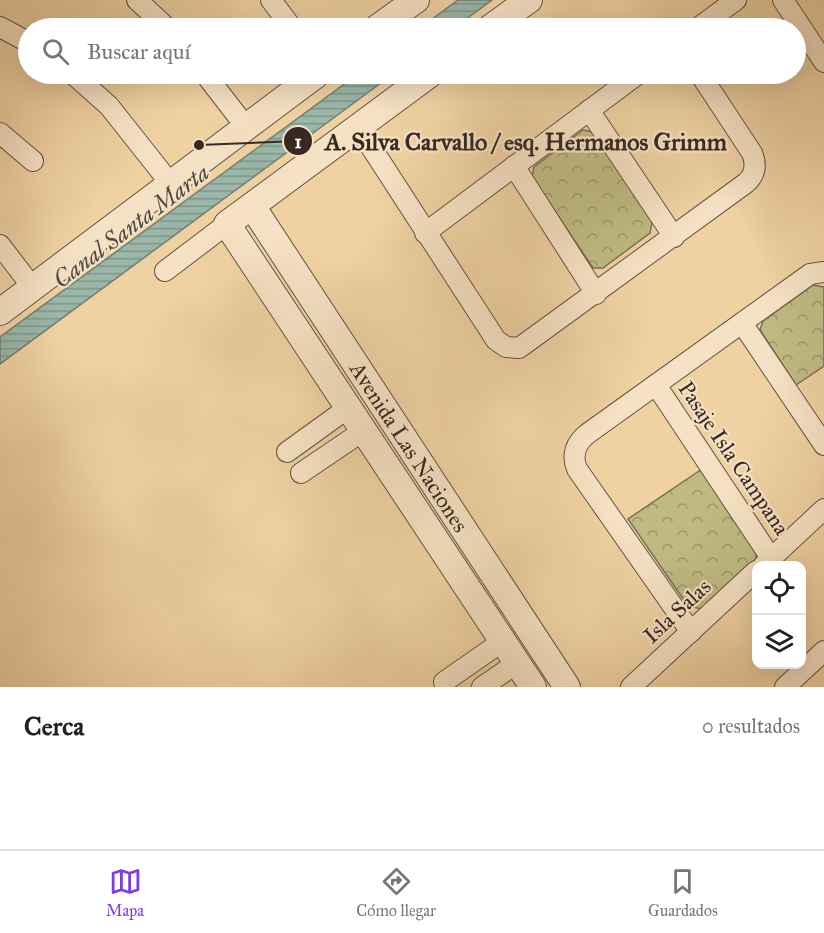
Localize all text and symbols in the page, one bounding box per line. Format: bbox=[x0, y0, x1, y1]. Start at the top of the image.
search box bbox=[18, 18, 806, 84]
icon: search bbox=[39, 35, 72, 68]
text: Buscar aquí bbox=[87, 38, 190, 65]
callout: A. Silva Carvallo / esq. Hermanos Grimm bbox=[283, 120, 739, 162]
text: A. Silva Carvallo / esq. Hermanos Grimm bbox=[323, 127, 728, 157]
text: 1 bbox=[294, 131, 302, 153]
water label: Canal Santa Marta bbox=[47, 158, 215, 294]
street label: Avenida Las Naciones bbox=[343, 356, 474, 537]
street label: Pasaje Isla Campana bbox=[673, 376, 796, 541]
map controls bbox=[752, 561, 806, 669]
button: locate bbox=[752, 561, 806, 615]
street label: Isla Salas bbox=[638, 573, 716, 649]
button: layers bbox=[752, 615, 806, 669]
text: Cerca bbox=[24, 710, 84, 742]
text: 0 resultados bbox=[702, 714, 800, 738]
tab: Mapa bbox=[106, 865, 144, 920]
tab: Cómo llegar bbox=[356, 865, 436, 920]
tab: Guardados bbox=[648, 865, 718, 920]

